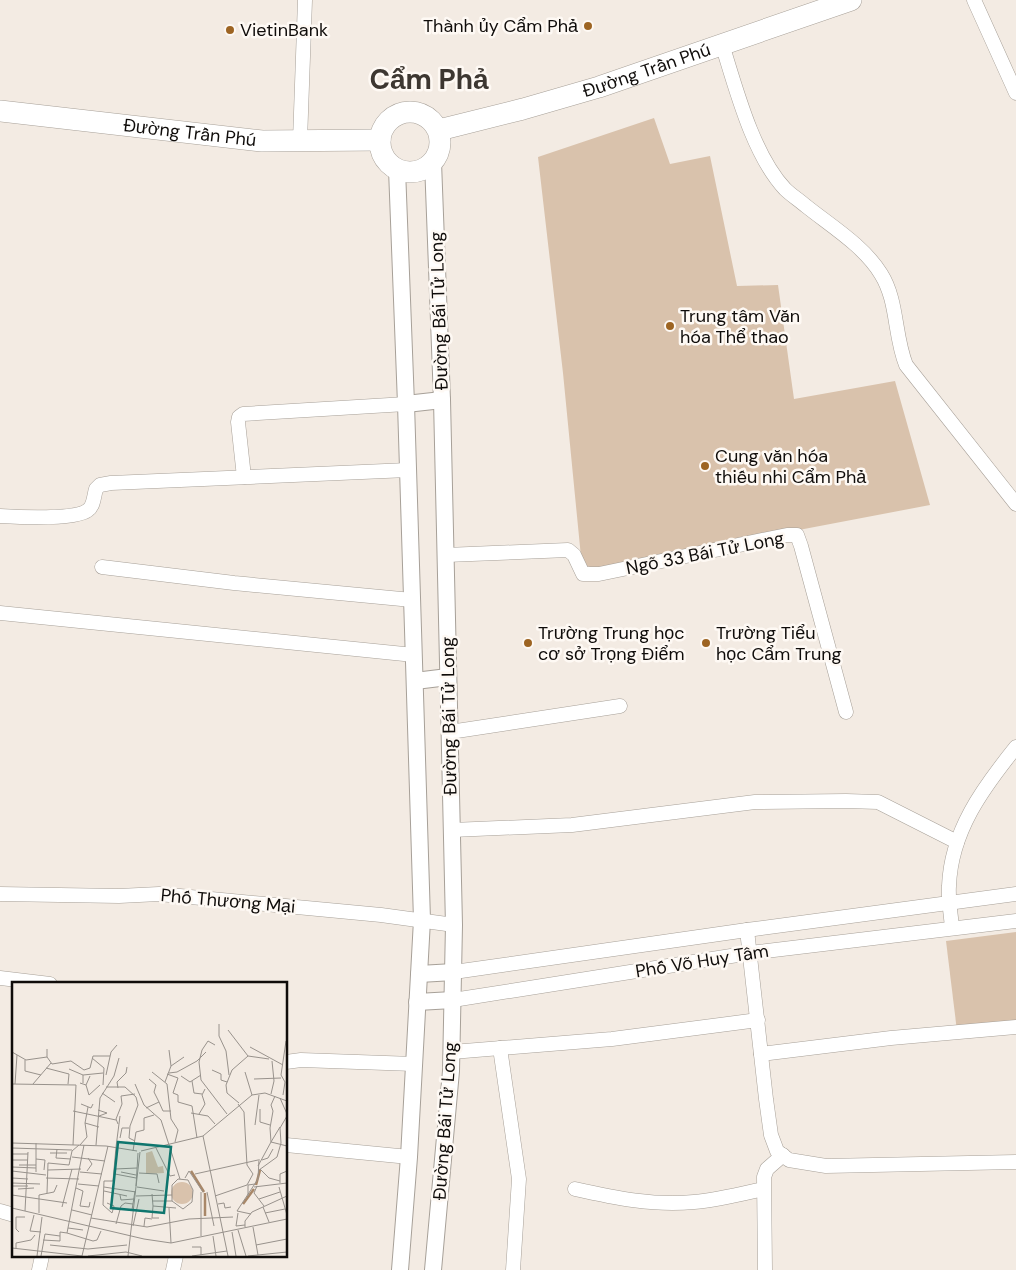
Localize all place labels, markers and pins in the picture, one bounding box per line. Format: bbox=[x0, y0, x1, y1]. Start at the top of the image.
place label: Thành ủy Cẩm Phả bbox=[423, 14, 579, 38]
place label: VietinBank bbox=[240, 18, 328, 42]
marker: Thành ủy Cẩm Phả bbox=[582, 20, 594, 32]
marker: VietinBank bbox=[224, 24, 236, 36]
place label: Trung tâm Văn hóa Thể thao bbox=[680, 304, 800, 349]
marker: Trung tâm Văn hóa Thể thao bbox=[664, 320, 676, 332]
place label: Cung văn hóa thiếu nhi Cẩm Phả bbox=[715, 444, 867, 489]
marker: Cung văn hóa thiếu nhi Cẩm Phả bbox=[699, 460, 711, 472]
place label: Trường Trung học cơ sở Trọng Điểm bbox=[538, 621, 685, 666]
place label: Trường Tiểu học Cẩm Trung bbox=[716, 621, 842, 666]
marker: Trường Trung học cơ sở Trọng Điểm bbox=[522, 637, 534, 649]
marker: Trường Tiểu học Cẩm Trung bbox=[700, 637, 712, 649]

